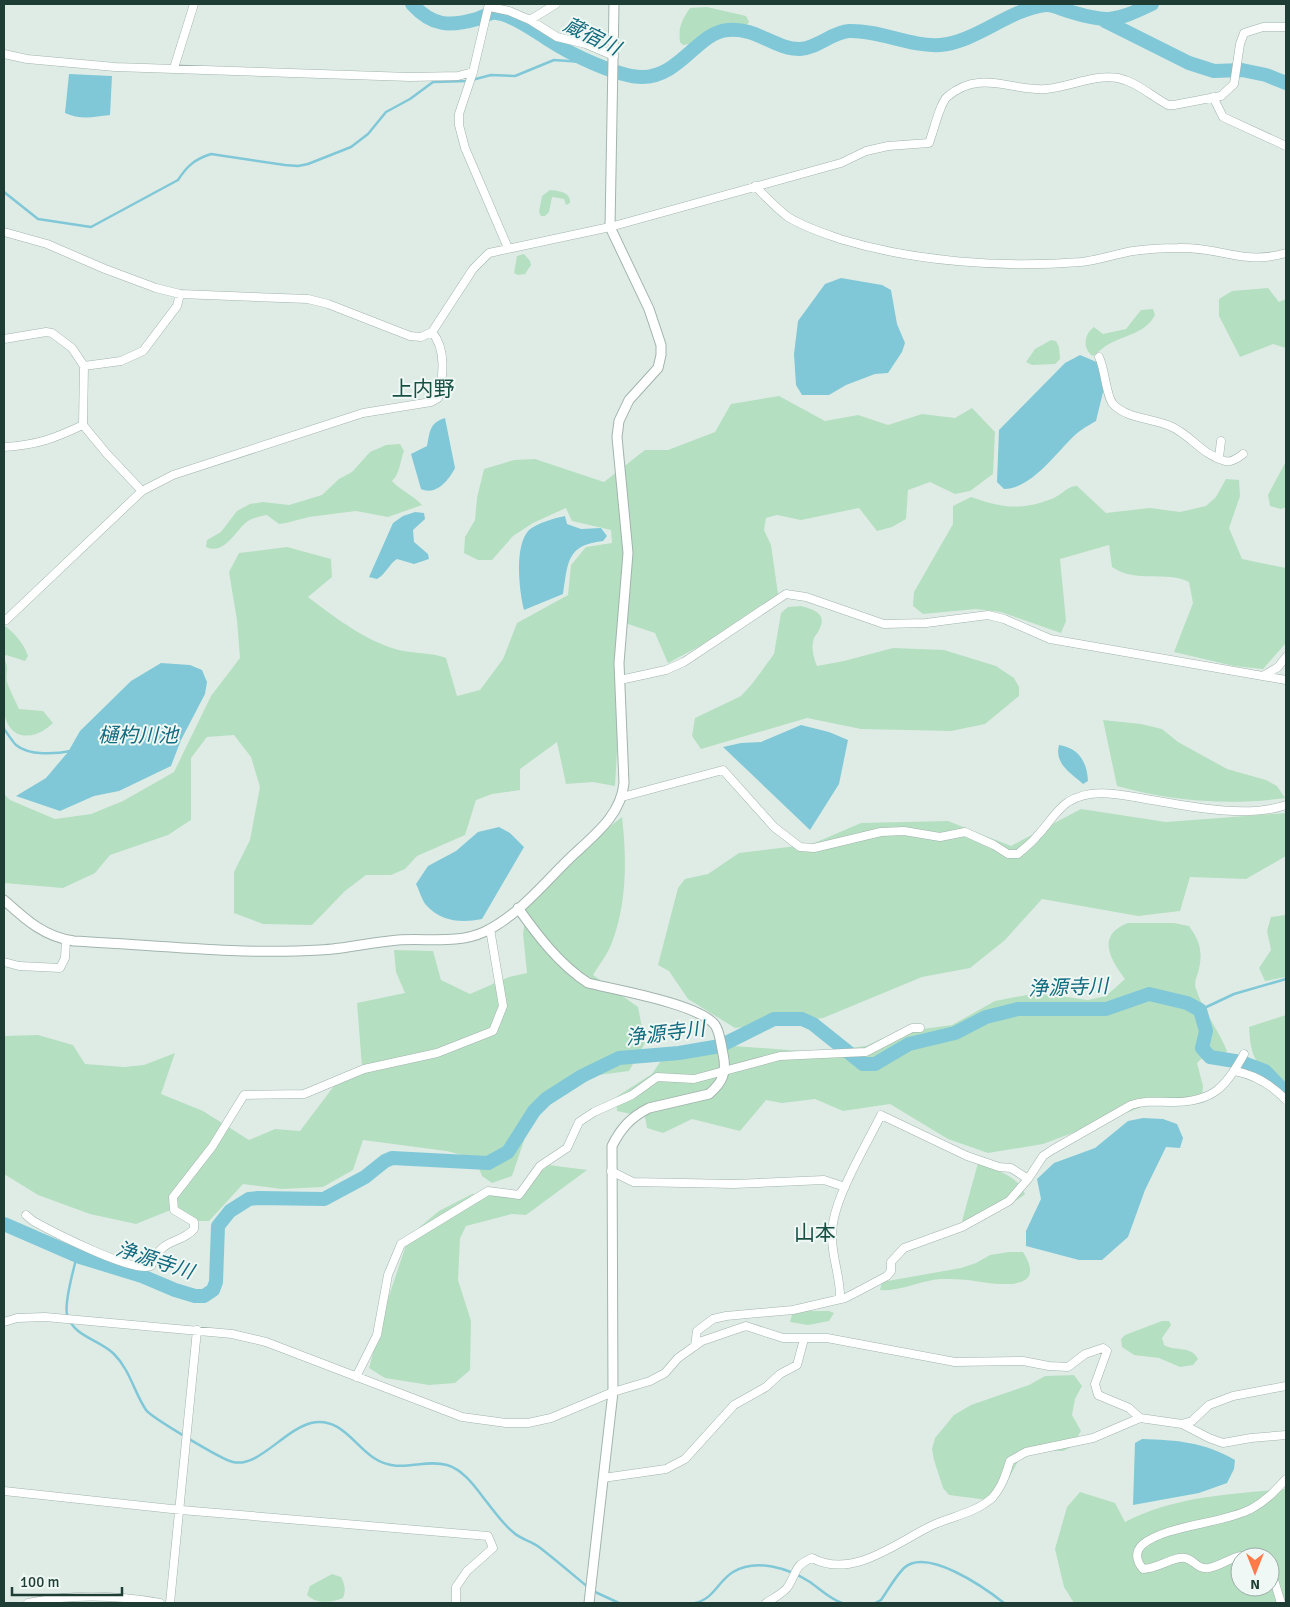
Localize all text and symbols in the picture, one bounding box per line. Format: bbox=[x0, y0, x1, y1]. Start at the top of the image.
water label: 蔵宿川 bbox=[559, 12, 626, 62]
district label: 上内野 bbox=[392, 376, 455, 402]
water label: 樋杓川池 bbox=[98, 723, 180, 748]
water label: 浄源寺川 bbox=[1028, 974, 1110, 1001]
water label: 浄源寺川 bbox=[624, 1016, 708, 1051]
district label: 山本 bbox=[794, 1220, 836, 1246]
water label: 浄源寺川 bbox=[113, 1236, 199, 1285]
north arrow bbox=[1230, 1547, 1280, 1597]
scale bar bbox=[12, 1564, 122, 1596]
text: 100 m bbox=[20, 1573, 60, 1591]
text: N bbox=[1250, 1576, 1260, 1593]

